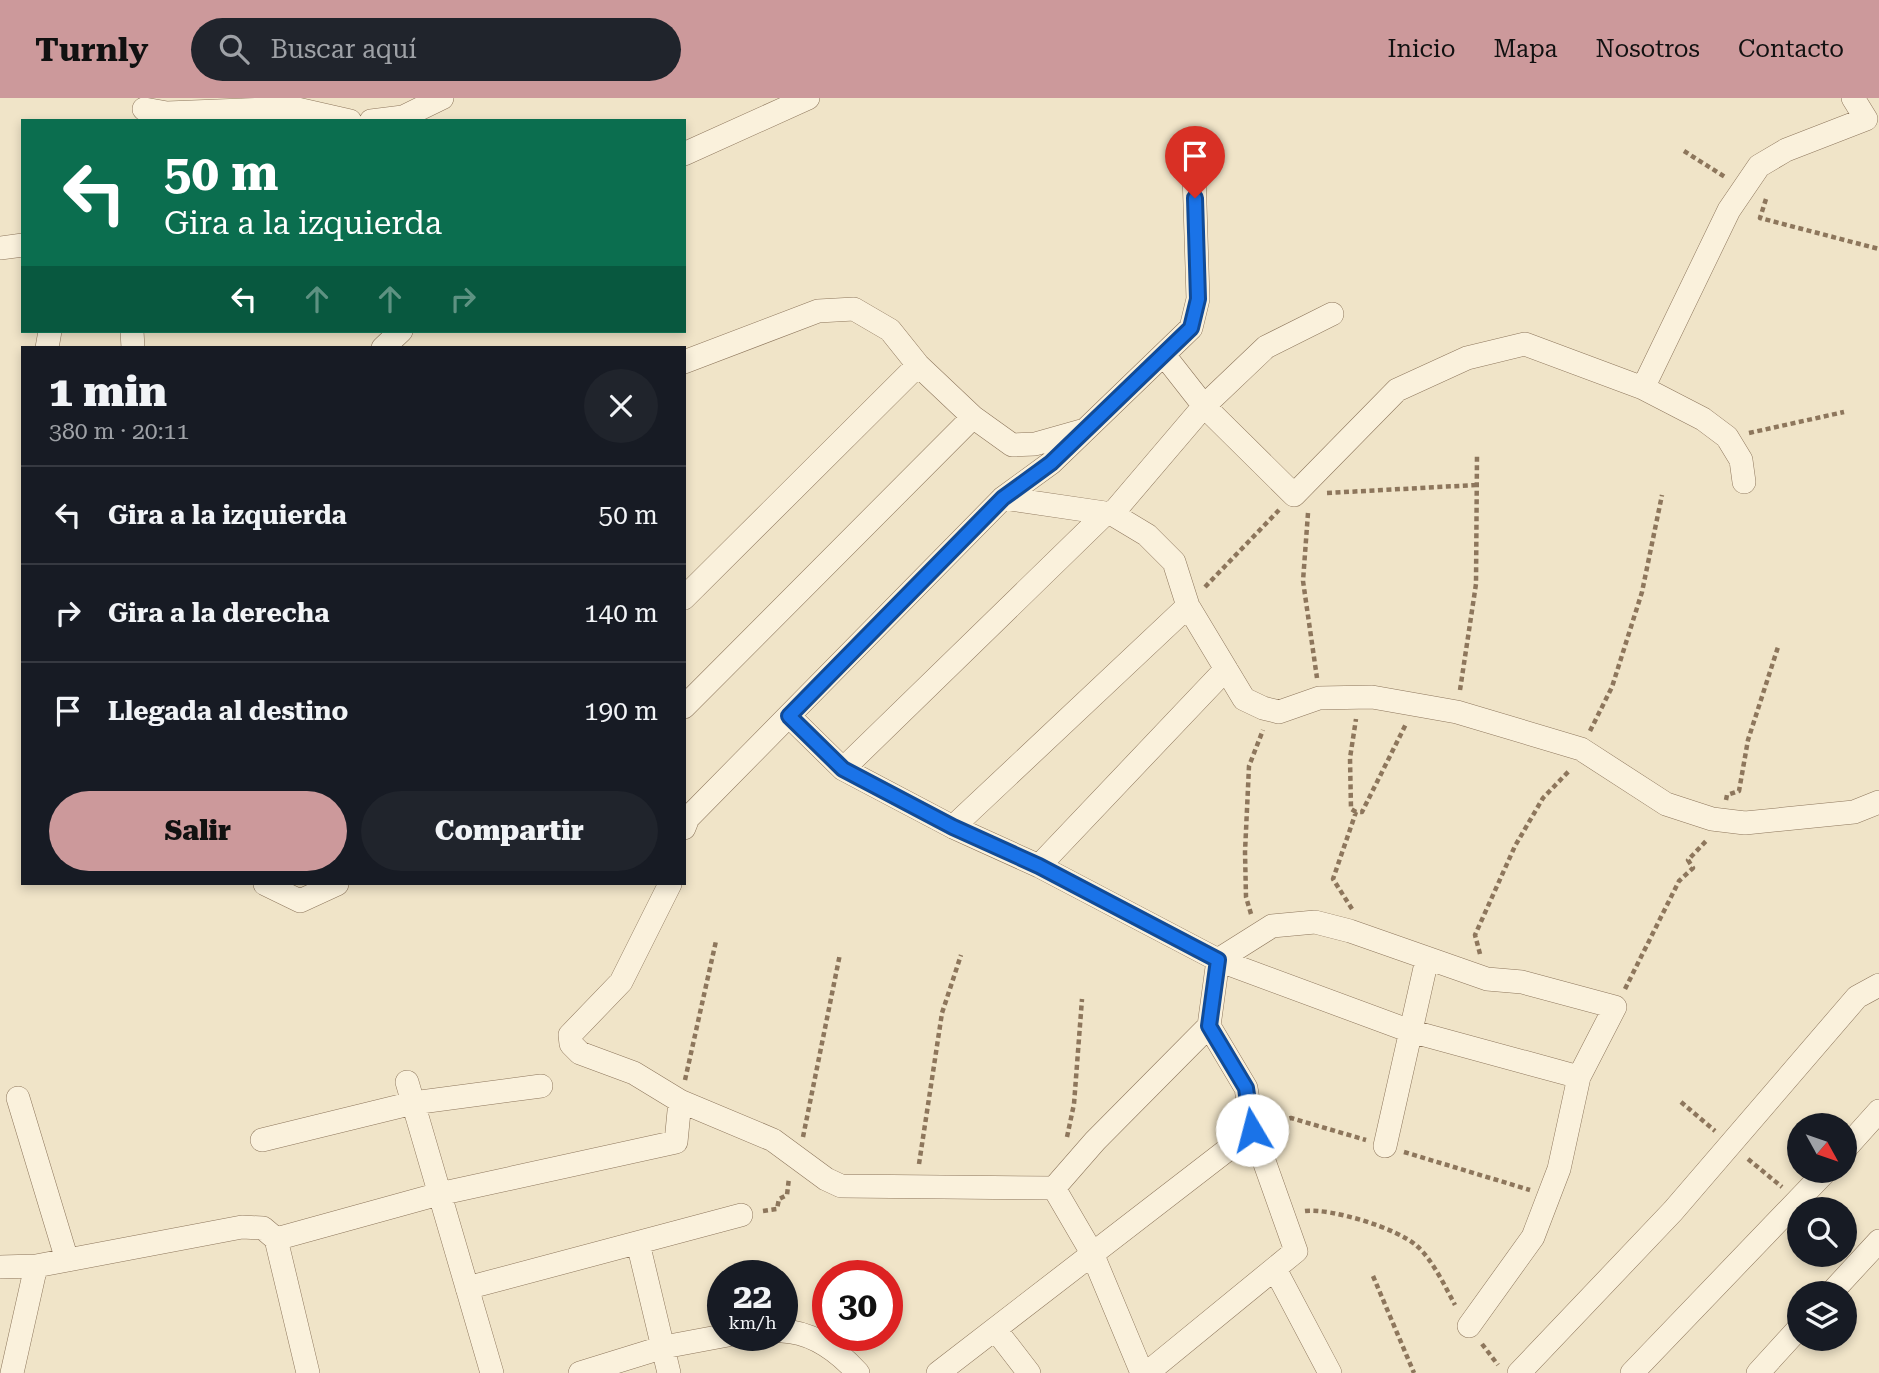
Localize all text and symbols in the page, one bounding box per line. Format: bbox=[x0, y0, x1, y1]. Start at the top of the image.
search box bbox=[191, 18, 681, 81]
text: Turnly bbox=[35, 30, 149, 69]
icon: search bbox=[215, 30, 253, 68]
text: Buscar aquí bbox=[271, 34, 417, 64]
text: Inicio bbox=[1387, 35, 1455, 63]
text: Mapa bbox=[1493, 35, 1558, 63]
text: Nosotros bbox=[1596, 35, 1700, 63]
text: Contacto bbox=[1738, 35, 1844, 63]
pin bbox=[1165, 126, 1225, 198]
icon: arrive bbox=[1176, 137, 1214, 175]
text: 50 m bbox=[164, 145, 279, 202]
icon: left bbox=[49, 147, 140, 238]
text: Gira a la izquierda bbox=[164, 204, 442, 242]
icon: left bbox=[225, 280, 263, 318]
icon: ahead bbox=[298, 280, 336, 318]
icon: ahead bbox=[371, 280, 409, 318]
icon: right bbox=[444, 280, 482, 318]
text: 1 min bbox=[49, 367, 167, 416]
button: close bbox=[584, 369, 658, 443]
text: 380 m · 20:11 bbox=[49, 418, 189, 445]
icon: left bbox=[49, 496, 87, 534]
text: Gira a la izquierda bbox=[108, 500, 347, 530]
text: 50 m bbox=[599, 500, 658, 530]
icon: right bbox=[49, 594, 87, 632]
text: Gira a la derecha bbox=[108, 598, 329, 628]
text: 140 m bbox=[584, 598, 658, 628]
icon: arrive bbox=[49, 692, 87, 730]
text: Llegada al destino bbox=[108, 696, 348, 726]
text: 190 m bbox=[584, 696, 658, 726]
button: Salir bbox=[49, 791, 347, 871]
button: Compartir bbox=[361, 791, 658, 871]
position arrow bbox=[1215, 1093, 1289, 1167]
north arrow bbox=[1787, 1113, 1857, 1183]
map controls bbox=[1787, 1113, 1857, 1351]
button: search bbox=[1787, 1197, 1857, 1267]
speed limit sign: 30 bbox=[812, 1260, 903, 1351]
text: 22 bbox=[733, 1276, 772, 1317]
button: layers bbox=[1787, 1281, 1857, 1351]
text: km/h bbox=[728, 1312, 777, 1333]

